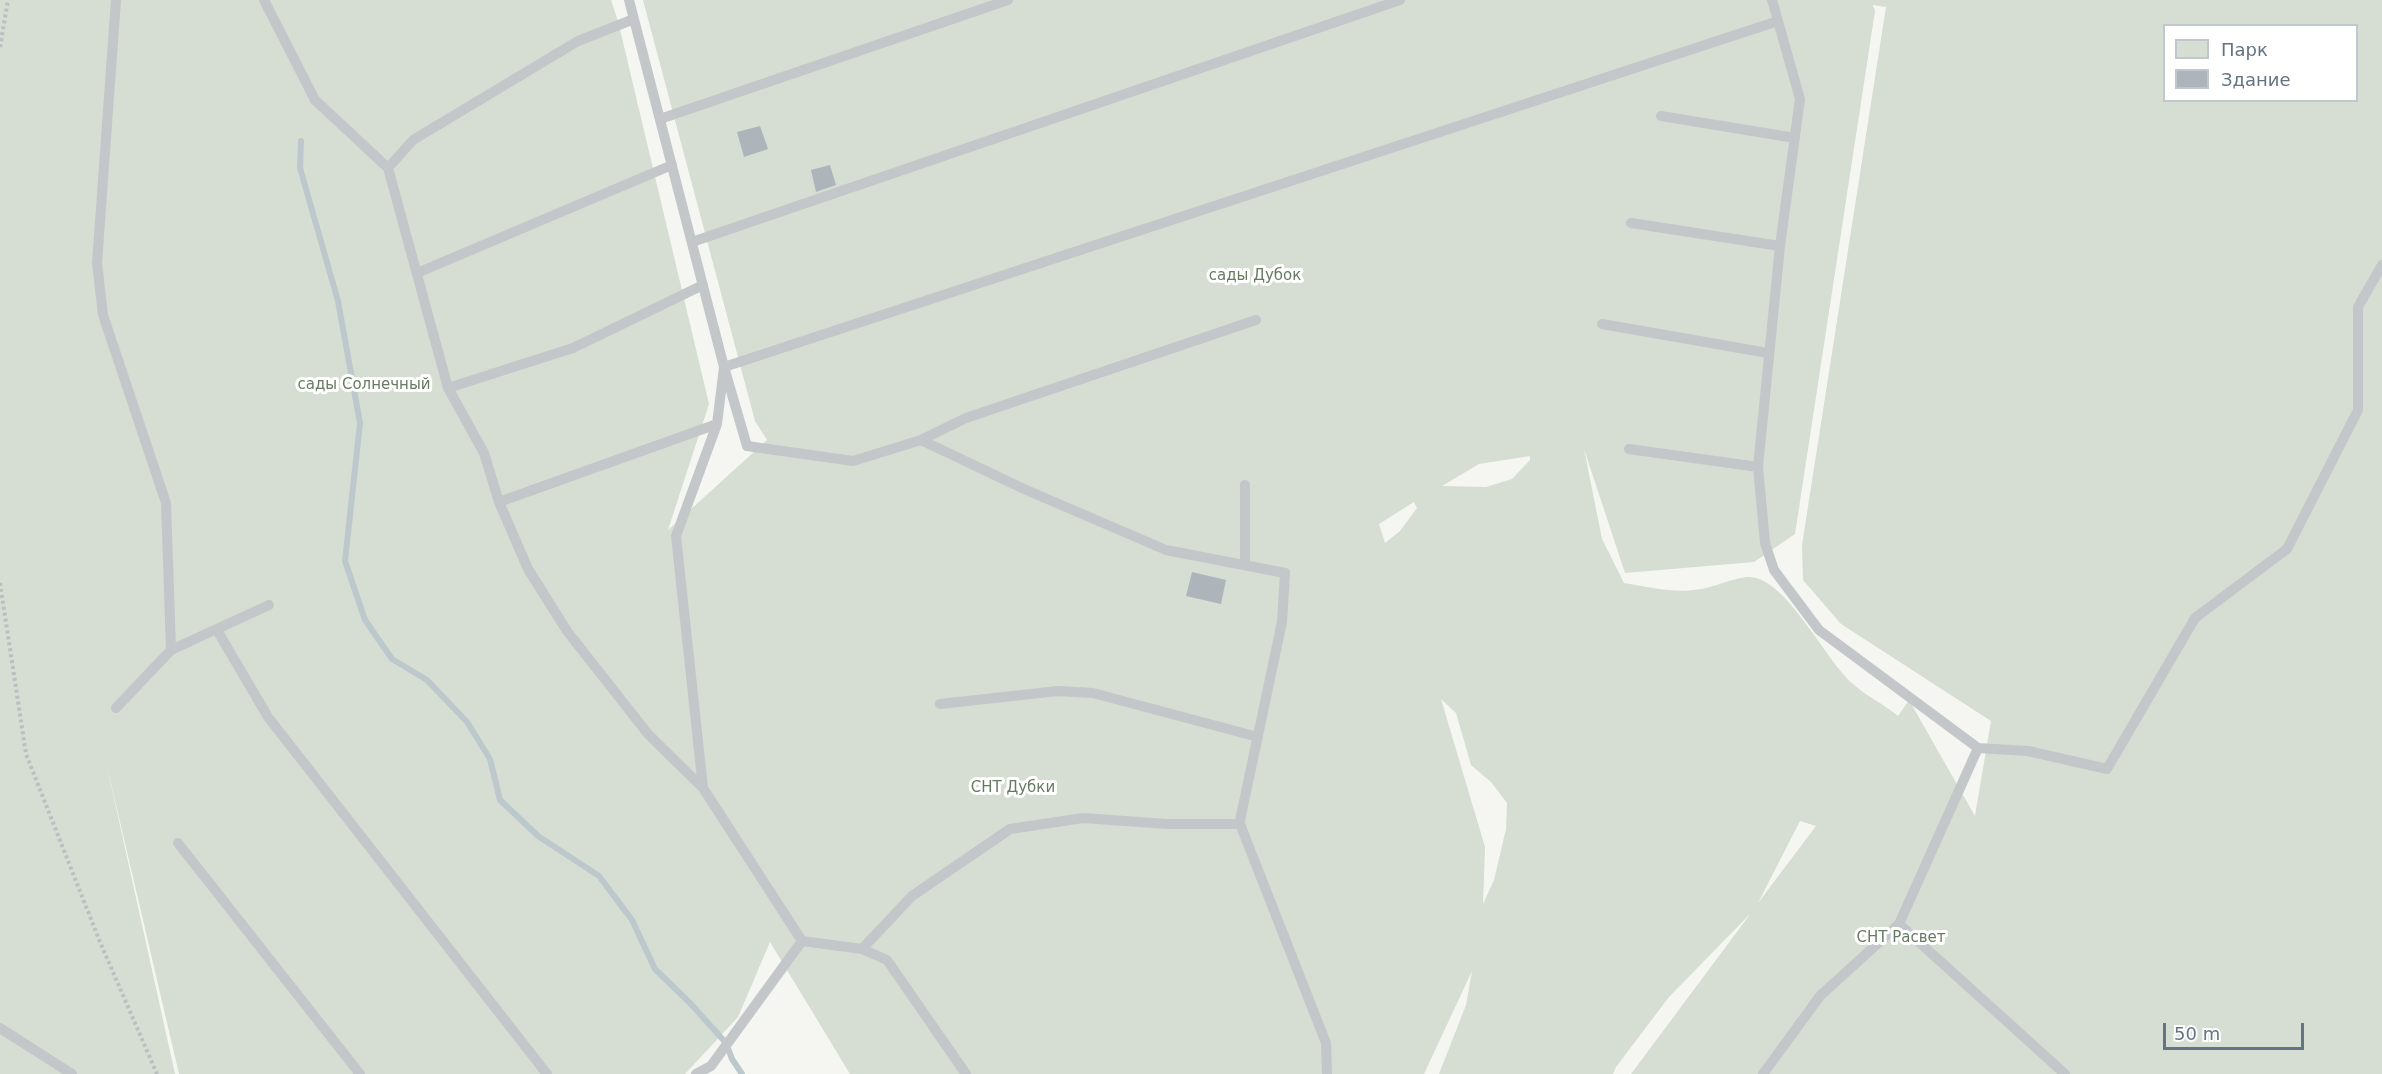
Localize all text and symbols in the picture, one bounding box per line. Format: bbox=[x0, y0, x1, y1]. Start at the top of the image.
legend bbox=[2163, 24, 2358, 102]
text: Парк bbox=[2221, 39, 2268, 60]
text: Здание bbox=[2221, 69, 2291, 90]
park label: сады Дубок bbox=[1209, 267, 1301, 285]
park label: сады Солнечный bbox=[298, 376, 430, 394]
park label: СНТ Дубки bbox=[971, 779, 1055, 797]
park label: СНТ Расвет bbox=[1857, 929, 1945, 947]
scale bar bbox=[2166, 1011, 2307, 1049]
text: 50 m bbox=[2174, 1023, 2220, 1044]

